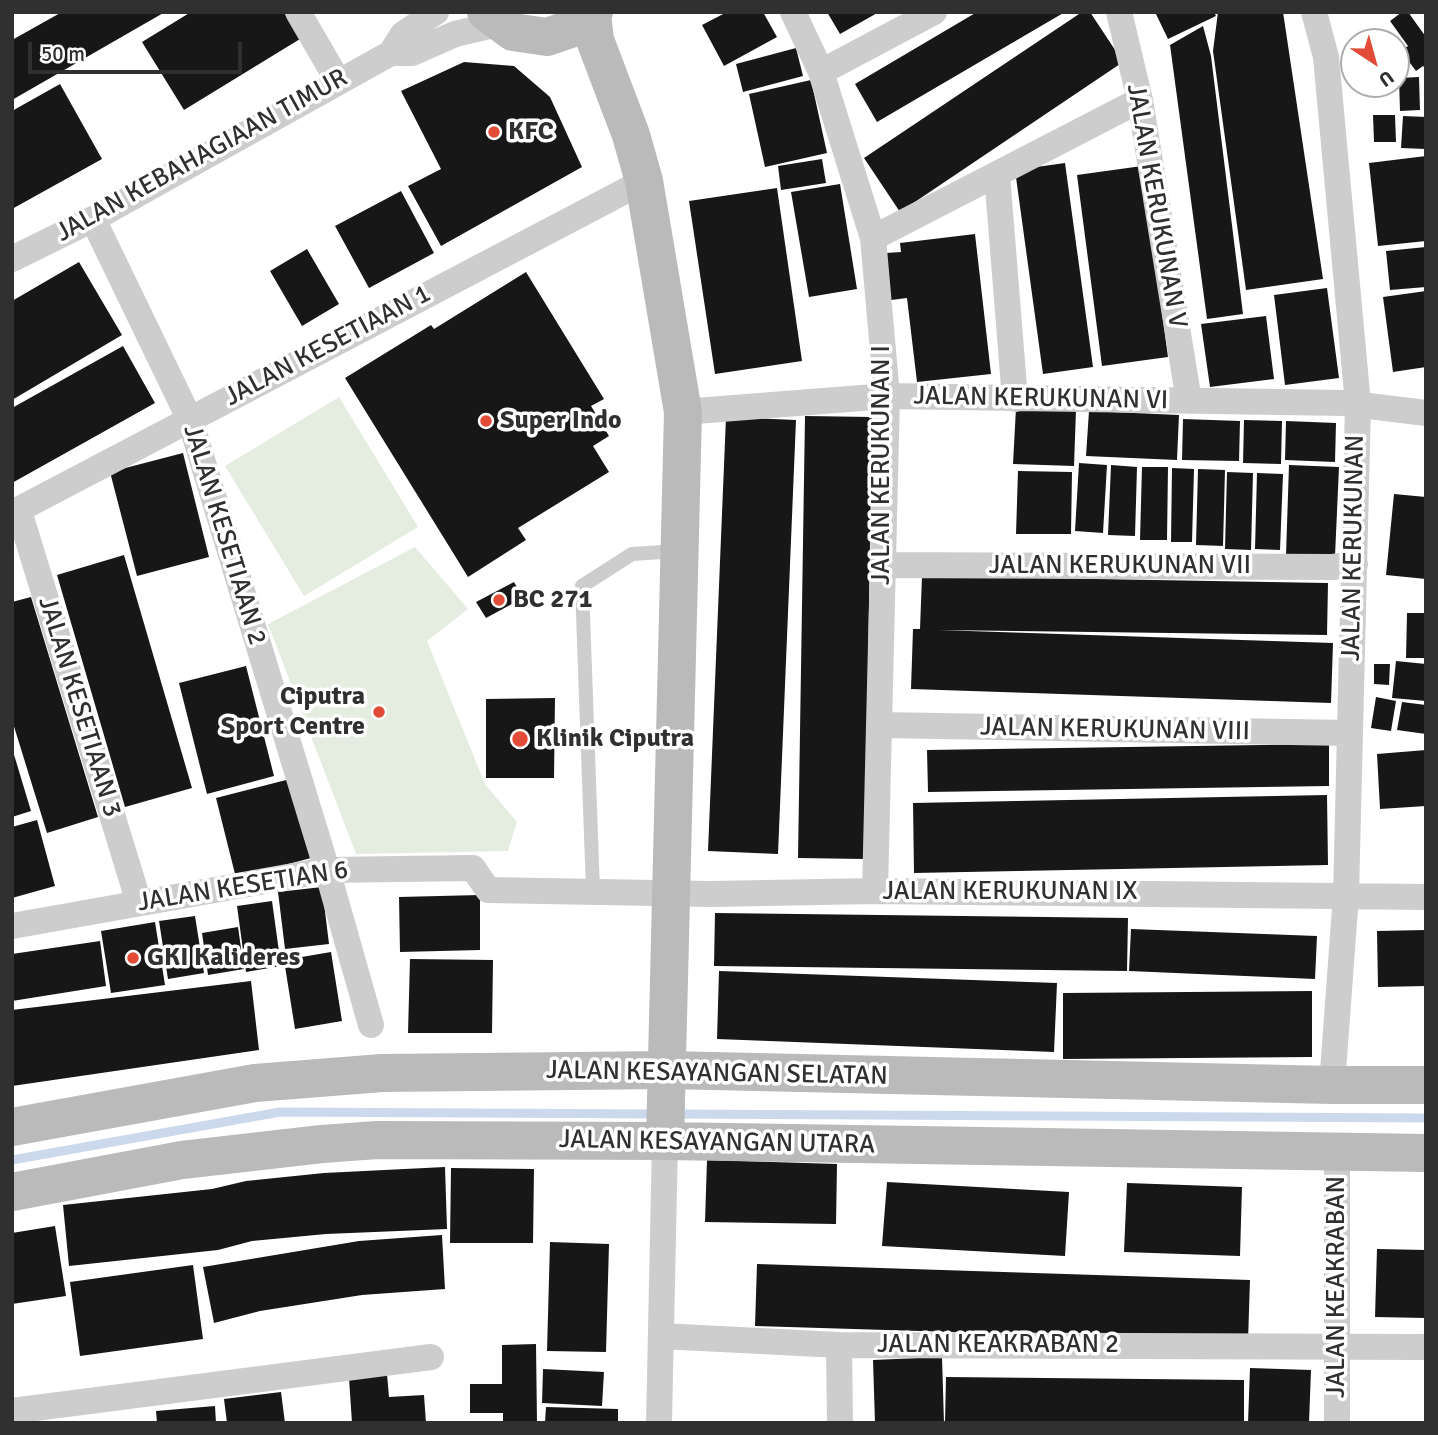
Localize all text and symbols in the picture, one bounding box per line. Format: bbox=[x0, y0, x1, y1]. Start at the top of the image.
scale bar bbox=[32, 28, 245, 72]
north arrow bbox=[1340, 28, 1410, 98]
text: 50 m bbox=[41, 41, 85, 67]
street label: JALAN KEBAHAGIAAN TIMUR bbox=[51, 63, 353, 249]
text: U bbox=[1374, 65, 1398, 92]
street label: JALAN KERUKUNAN V bbox=[1119, 82, 1193, 330]
place label: KFC bbox=[508, 116, 554, 148]
marker: KFC bbox=[486, 124, 502, 140]
street label: JALAN KESETIAAN 1 bbox=[220, 279, 436, 413]
street label: JALAN KERUKUNAN I bbox=[866, 345, 898, 585]
street label: JALAN KERUKUNAN VI bbox=[913, 381, 1169, 417]
place label: Super Indo bbox=[500, 405, 622, 437]
marker: Super Indo bbox=[478, 413, 494, 429]
street label: JALAN KESETIAAN 2 bbox=[176, 421, 272, 649]
street label: JALAN KERUKUNAN bbox=[1336, 435, 1372, 661]
street label: JALAN KERUKUNAN VII bbox=[989, 550, 1251, 582]
place label: BC 271 bbox=[513, 584, 592, 616]
marker: BC 271 bbox=[491, 592, 507, 608]
street label: JALAN KESETIAAN 3 bbox=[31, 593, 127, 821]
place label: Ciputra Sport Centre bbox=[221, 681, 365, 742]
marker: Ciputra Sport Centre bbox=[371, 704, 387, 720]
street label: JALAN KERUKUNAN VIII bbox=[980, 712, 1250, 748]
place label: Klinik Ciputra bbox=[536, 723, 694, 755]
marker: Klinik Ciputra bbox=[510, 729, 530, 749]
street label: JALAN KESETIAN 6 bbox=[135, 855, 351, 919]
street label: JALAN KERUKUNAN IX bbox=[882, 876, 1138, 908]
place label: GKI Kalideres bbox=[147, 942, 300, 974]
marker: GKI Kalideres bbox=[125, 950, 141, 966]
street label: JALAN KESAYANGAN SELATAN bbox=[546, 1055, 888, 1093]
street label: JALAN KESAYANGAN UTARA bbox=[559, 1125, 875, 1161]
street label: JALAN KEAKRABAN bbox=[1321, 1176, 1353, 1398]
street label: JALAN KEAKRABAN 2 bbox=[877, 1329, 1119, 1361]

